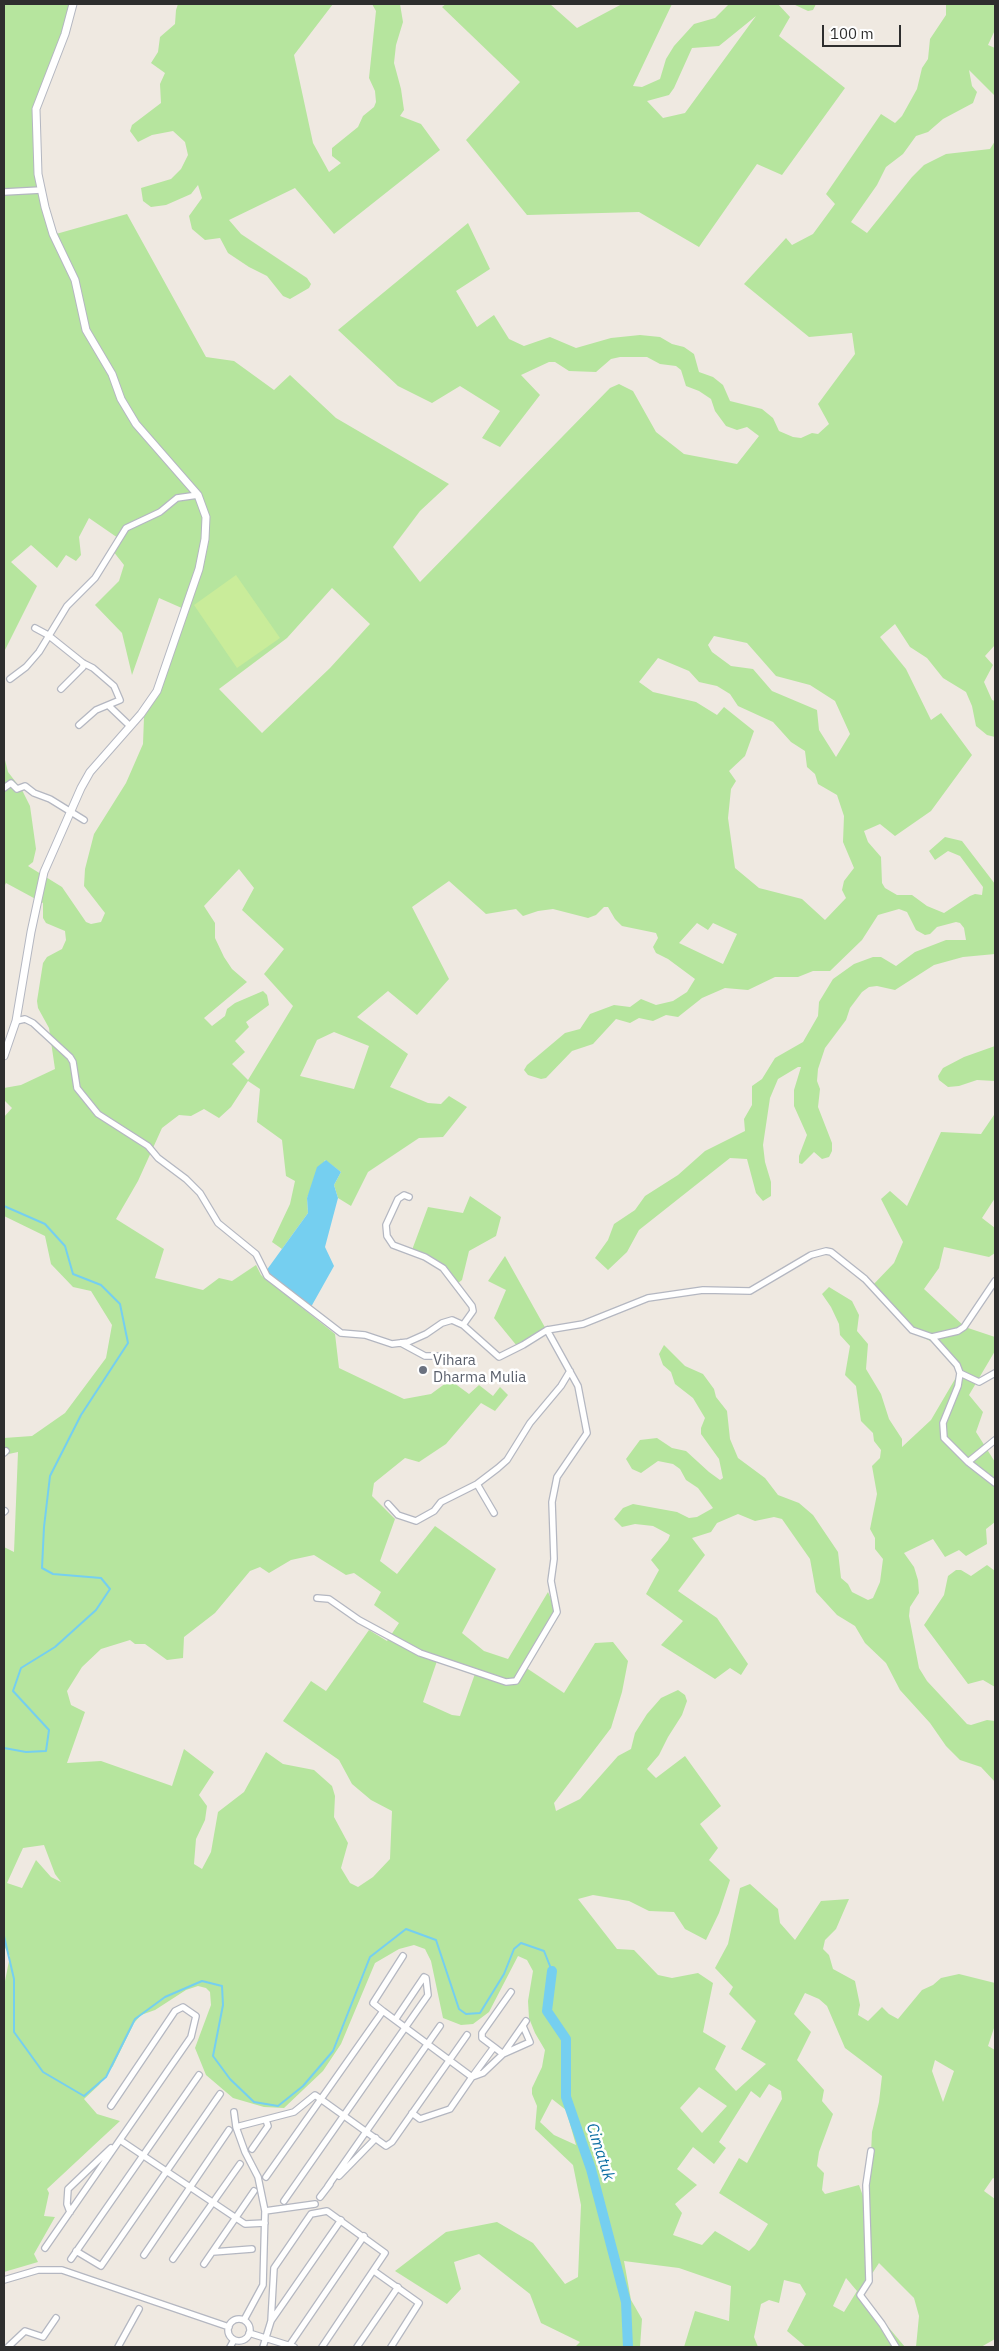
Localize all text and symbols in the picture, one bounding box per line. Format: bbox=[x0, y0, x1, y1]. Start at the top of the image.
scale bar bbox=[824, 15, 903, 47]
text: 100 m bbox=[830, 24, 874, 43]
place label: Vihara Dharma Mulia bbox=[433, 1352, 526, 1387]
marker: Vihara Dharma Mulia bbox=[417, 1364, 429, 1376]
water label: Cimatuk bbox=[582, 2121, 618, 2183]

